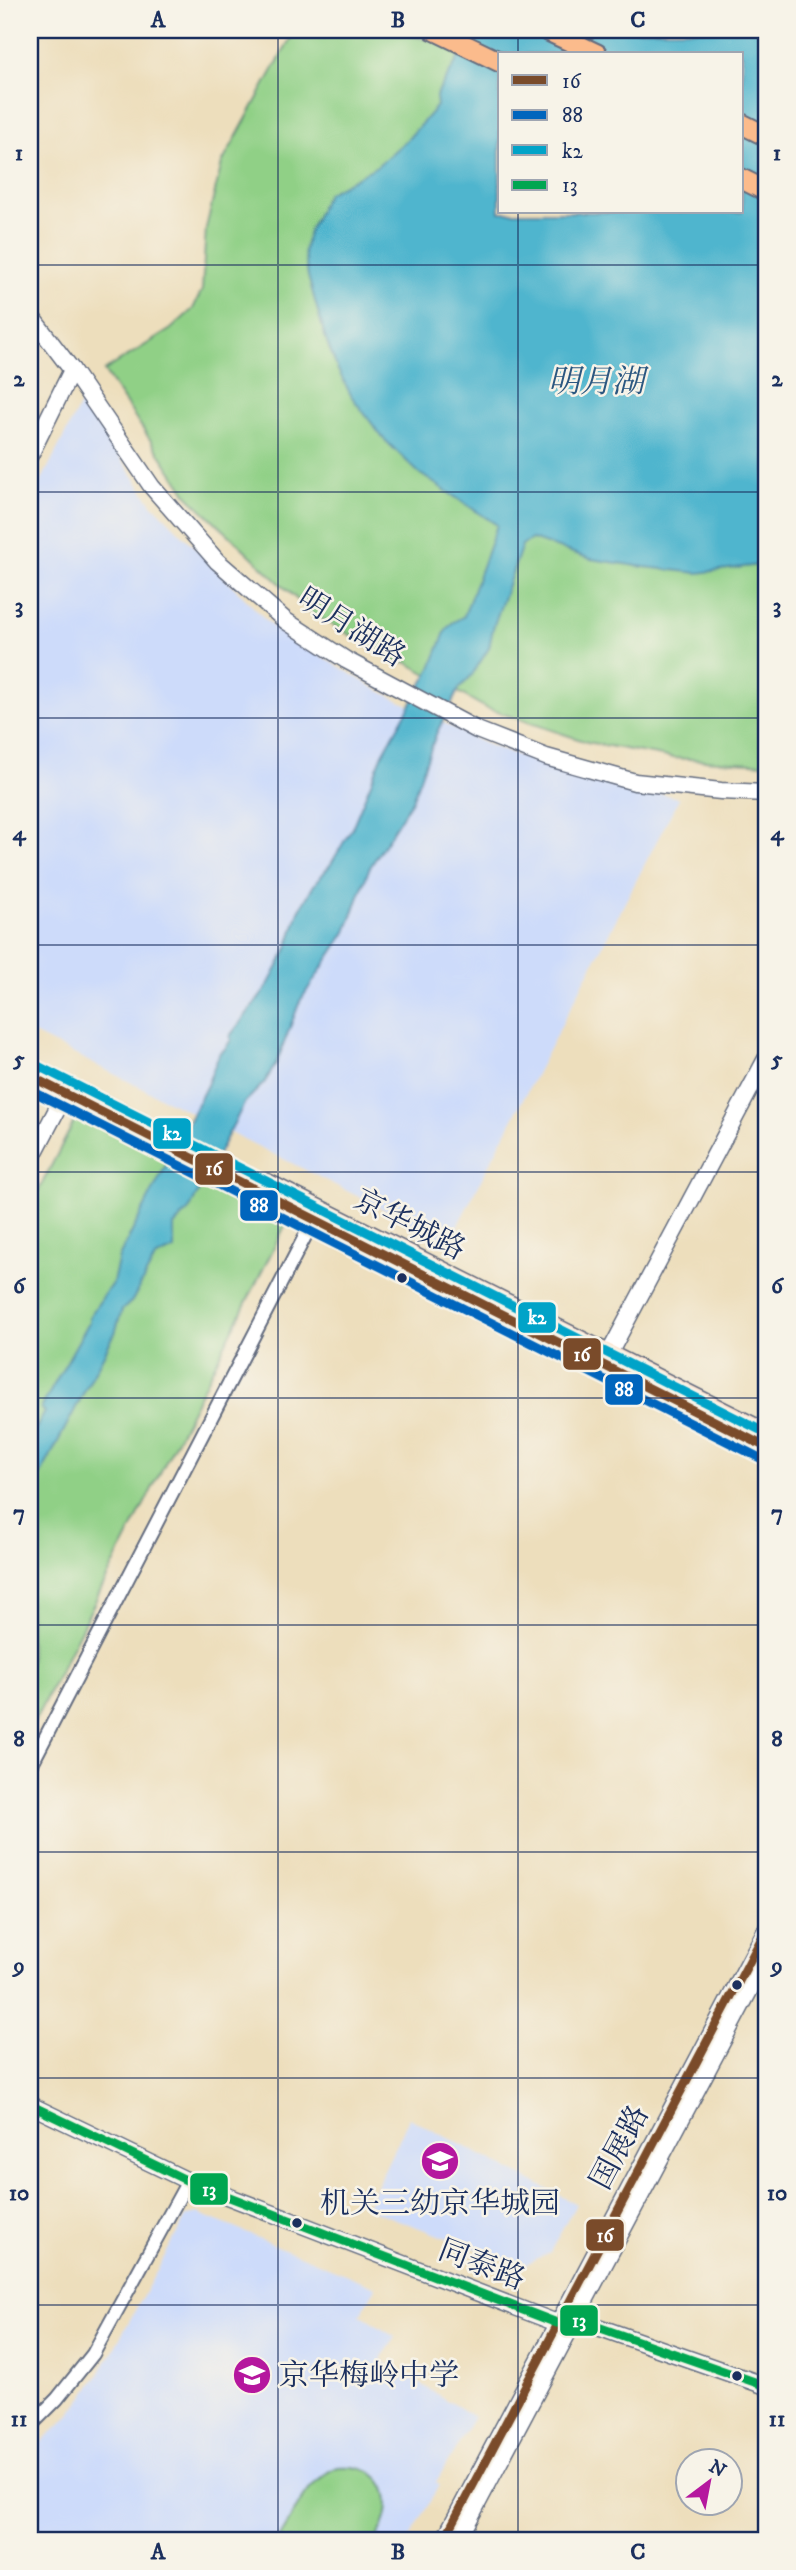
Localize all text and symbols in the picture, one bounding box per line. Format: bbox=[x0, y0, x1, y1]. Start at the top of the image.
text: A bbox=[150, 6, 167, 35]
text: B bbox=[391, 6, 405, 35]
text: C bbox=[630, 6, 646, 35]
legend bbox=[498, 52, 744, 214]
text: 16 bbox=[562, 69, 582, 95]
text: 88 bbox=[562, 103, 583, 129]
text: 1 bbox=[15, 139, 23, 168]
text: k2 bbox=[562, 139, 583, 165]
text: 1 bbox=[773, 139, 781, 168]
text: 13 bbox=[562, 173, 578, 199]
water label: 明月湖 bbox=[548, 363, 649, 403]
text: 2 bbox=[13, 365, 25, 394]
text: 2 bbox=[771, 365, 783, 394]
street label: 明月湖路 bbox=[291, 581, 412, 676]
text: 3 bbox=[15, 592, 23, 621]
text: 3 bbox=[773, 592, 781, 621]
text: 4 bbox=[12, 819, 27, 848]
text: 4 bbox=[770, 819, 785, 848]
text: 5 bbox=[12, 1045, 25, 1074]
text: 5 bbox=[770, 1045, 783, 1074]
line badge: k2 bbox=[152, 1117, 192, 1150]
text: k2 bbox=[162, 1123, 182, 1146]
line badge: 16 bbox=[194, 1152, 234, 1186]
text: 16 bbox=[206, 1158, 224, 1181]
street label: 京华城路 bbox=[347, 1182, 471, 1269]
line badge: 88 bbox=[239, 1189, 279, 1222]
text: 88 bbox=[249, 1195, 269, 1218]
unlabelled marker bbox=[395, 1271, 409, 1285]
text: 6 bbox=[13, 1272, 27, 1301]
text: 6 bbox=[771, 1272, 785, 1301]
line badge: k2 bbox=[517, 1301, 557, 1334]
text: k2 bbox=[527, 1307, 547, 1330]
line badge: 16 bbox=[562, 1337, 602, 1371]
text: 16 bbox=[574, 1344, 592, 1367]
line badge: 88 bbox=[604, 1373, 644, 1406]
text: 88 bbox=[614, 1379, 634, 1402]
text: 7 bbox=[13, 1499, 25, 1528]
text: 7 bbox=[771, 1499, 783, 1528]
text: 8 bbox=[13, 1725, 25, 1754]
text: 8 bbox=[771, 1725, 783, 1754]
text: 9 bbox=[11, 1952, 25, 1981]
text: 9 bbox=[769, 1952, 783, 1981]
unlabelled marker bbox=[730, 1978, 744, 1992]
street label: 国展路 bbox=[583, 2099, 658, 2196]
school or university icon: 机关三幼京华城园 bbox=[419, 2140, 461, 2182]
line badge: 13 bbox=[189, 2172, 229, 2206]
text: 10 bbox=[9, 2179, 29, 2208]
text: 13 bbox=[202, 2179, 216, 2202]
text: 10 bbox=[767, 2179, 787, 2208]
place label: 机关三幼京华城园 bbox=[320, 2186, 560, 2223]
unlabelled marker bbox=[290, 2216, 304, 2230]
line badge: 16 bbox=[585, 2218, 625, 2252]
text: 16 bbox=[597, 2225, 615, 2248]
street label: 同泰路 bbox=[433, 2232, 530, 2299]
line badge: 13 bbox=[559, 2304, 599, 2337]
text: 13 bbox=[572, 2310, 586, 2333]
school or university icon: 京华梅岭中学 bbox=[231, 2354, 273, 2396]
place label: 京华梅岭中学 bbox=[279, 2358, 459, 2395]
unlabelled marker bbox=[730, 2369, 744, 2383]
text: 11 bbox=[11, 2405, 27, 2434]
text: 11 bbox=[769, 2405, 785, 2434]
north arrow bbox=[674, 2448, 744, 2518]
text: N bbox=[705, 2455, 730, 2483]
text: A bbox=[150, 2538, 167, 2567]
text: B bbox=[391, 2538, 405, 2567]
text: C bbox=[630, 2538, 646, 2567]

